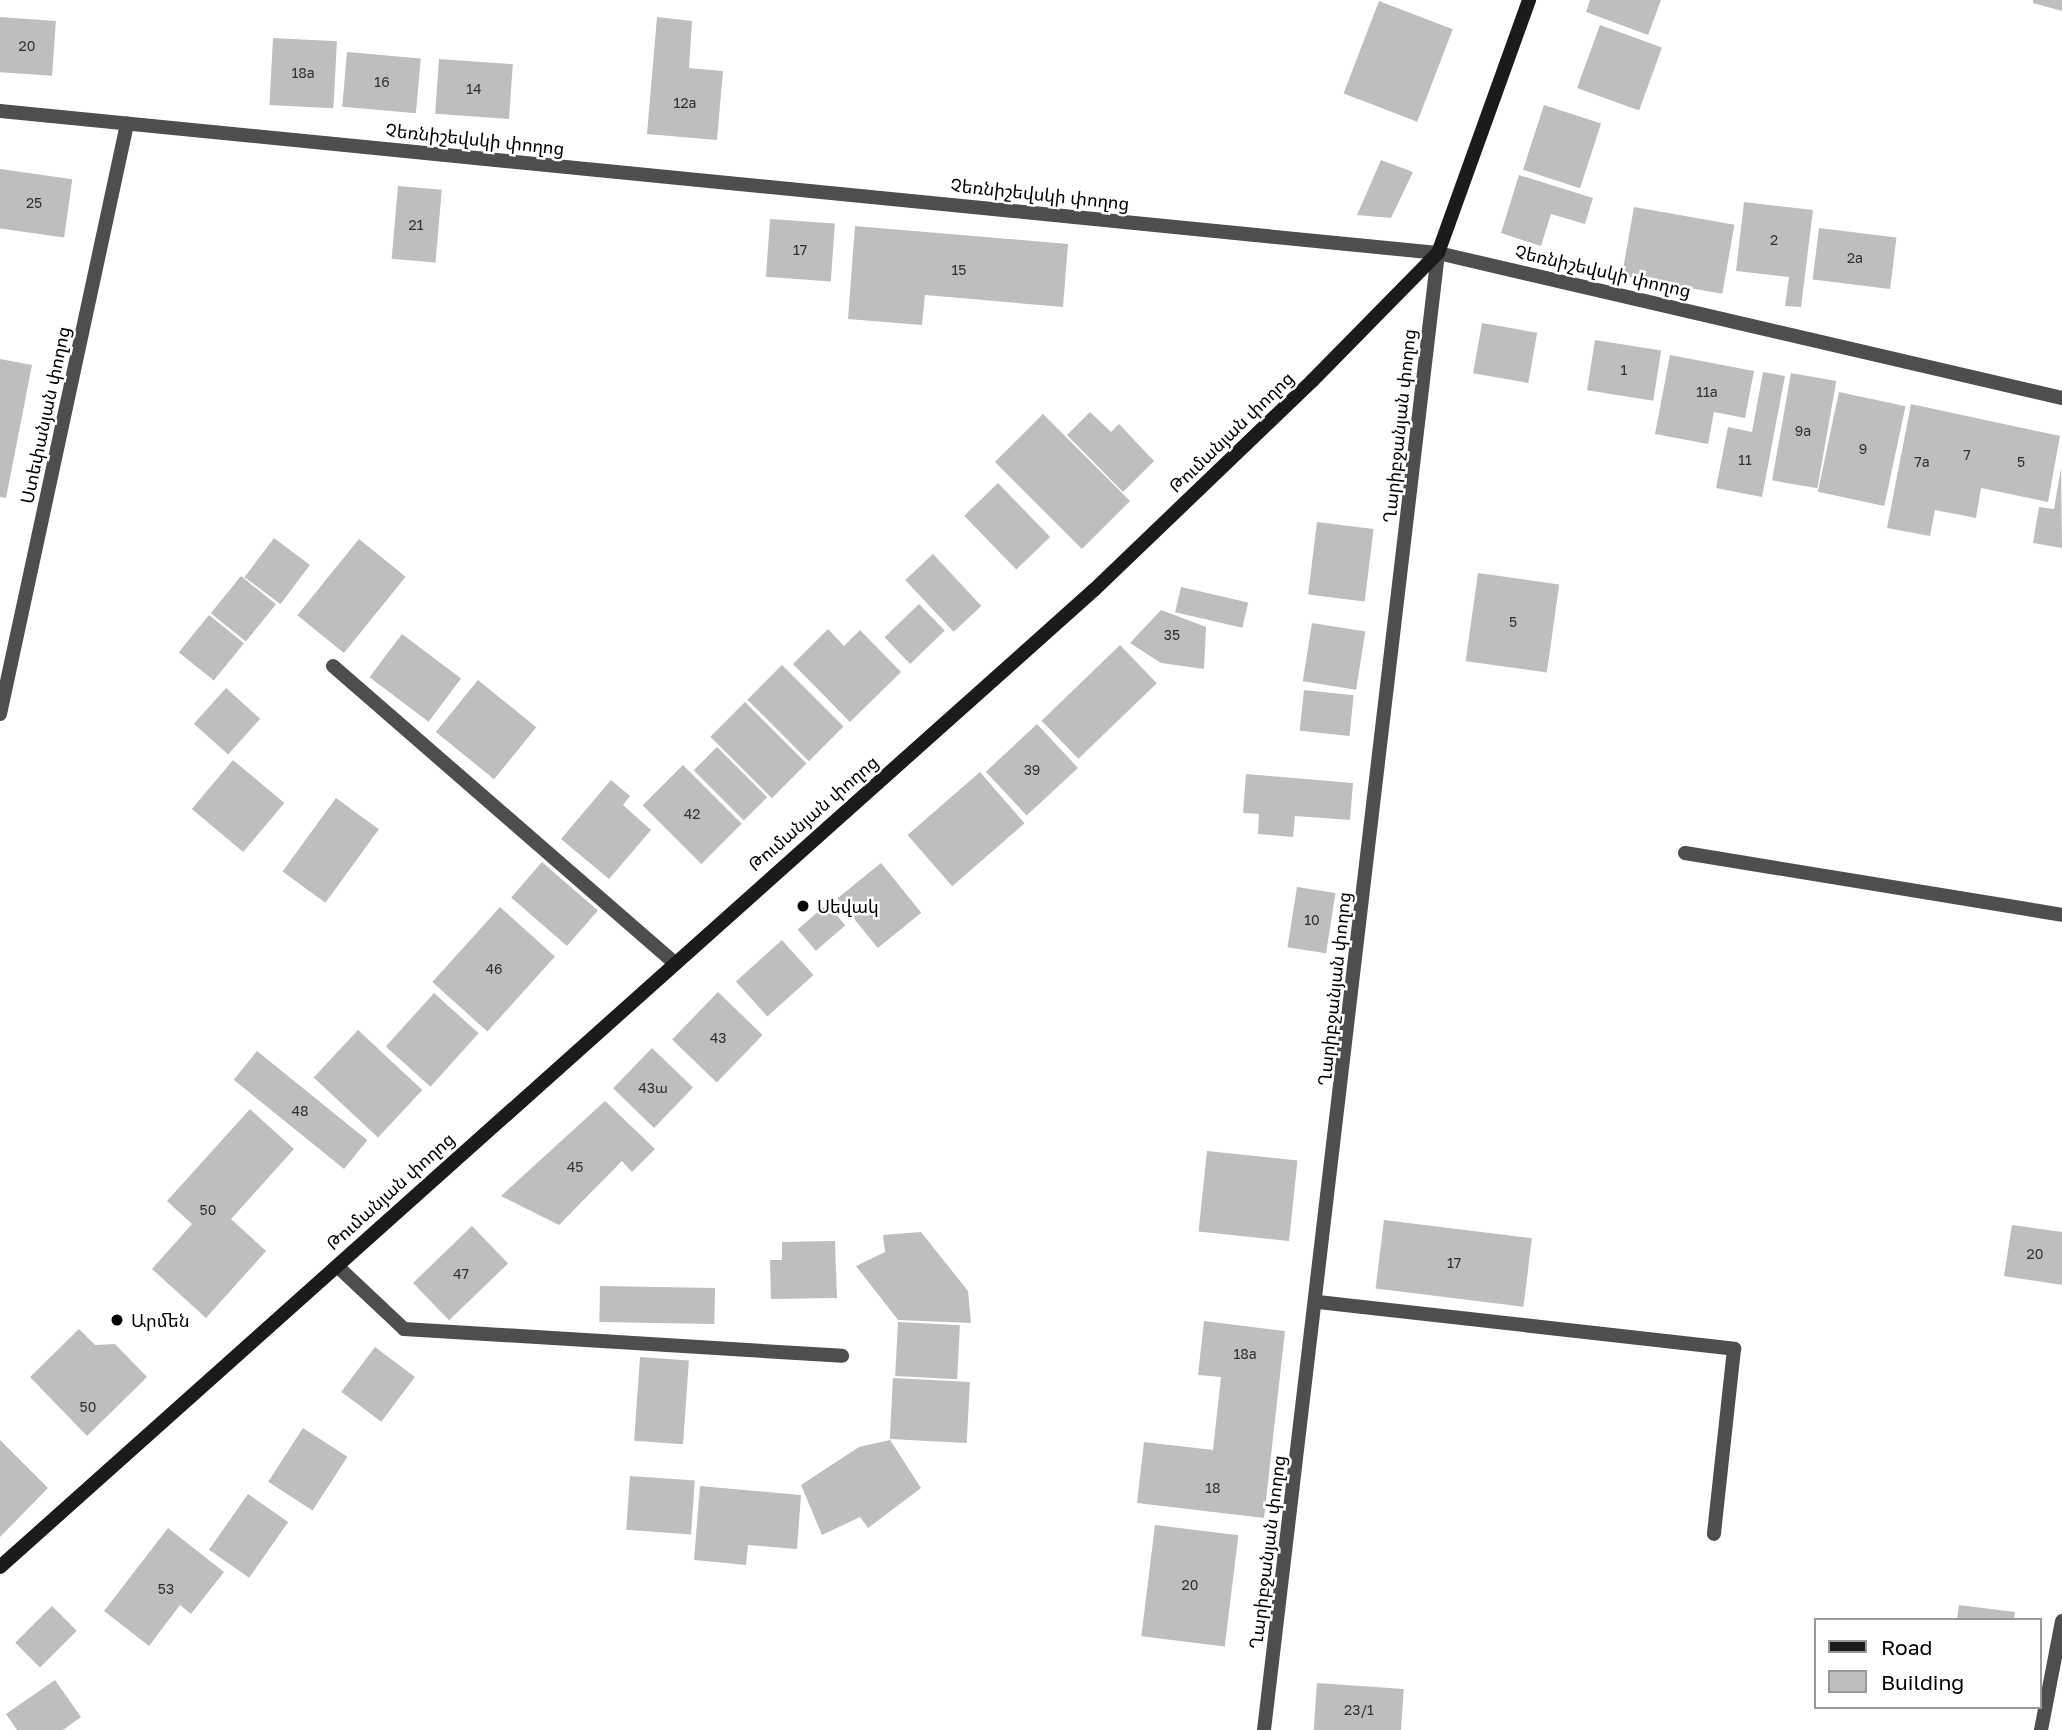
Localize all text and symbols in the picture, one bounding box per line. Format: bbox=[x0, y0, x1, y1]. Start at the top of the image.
house number: 20 bbox=[19, 38, 35, 54]
house number: 18a bbox=[291, 65, 315, 81]
house number: 16 bbox=[374, 74, 390, 90]
house number: 14 bbox=[466, 81, 482, 97]
house number: 12a bbox=[674, 95, 696, 111]
street label: Չեռնիշեվսկի փողոց bbox=[384, 119, 566, 159]
street label: Չեռնիշեվսկի փողոց bbox=[949, 174, 1131, 214]
house number: 25 bbox=[26, 195, 42, 211]
house number: 21 bbox=[409, 217, 423, 233]
house number: 2 bbox=[1770, 232, 1778, 248]
street label: Չեռնիշեվսկի փողոց bbox=[1513, 240, 1693, 302]
house number: 17 bbox=[793, 242, 807, 258]
house number: 2a bbox=[1847, 250, 1863, 266]
house number: 15 bbox=[952, 262, 966, 278]
street label: Ստեփանյան փողոց bbox=[16, 324, 74, 506]
street label: Ղարիբջանյան փողոց bbox=[1378, 328, 1420, 524]
house number: 1 bbox=[1621, 362, 1627, 378]
street label: Թումանյան փողոց bbox=[1164, 367, 1298, 497]
house number: 11a bbox=[1696, 384, 1718, 400]
house number: 9a bbox=[1795, 423, 1811, 439]
house number: 9 bbox=[1859, 441, 1867, 457]
house number: 7 bbox=[1963, 447, 1971, 463]
house number: 11 bbox=[1738, 452, 1752, 468]
house number: 7a bbox=[1914, 454, 1930, 470]
house number: 5 bbox=[2017, 454, 2025, 470]
house number: 5 bbox=[1509, 614, 1517, 630]
house number: 35 bbox=[1164, 627, 1180, 643]
street label: Թումանյան փողոց bbox=[744, 751, 882, 875]
house number: 39 bbox=[1024, 762, 1040, 778]
house number: 42 bbox=[684, 806, 700, 822]
street label: Ղարիբջանյան փողոց bbox=[1313, 891, 1355, 1087]
place label: Սեվակ bbox=[817, 895, 879, 917]
marker: Սեվակ bbox=[795, 898, 811, 914]
house number: 10 bbox=[1304, 912, 1320, 928]
house number: 46 bbox=[485, 961, 503, 977]
house number: 43 bbox=[710, 1030, 726, 1046]
house number: 43ա bbox=[638, 1080, 668, 1096]
house number: 48 bbox=[291, 1103, 309, 1119]
street label: Թումանյան փողոց bbox=[321, 1128, 459, 1254]
house number: 45 bbox=[567, 1159, 583, 1175]
house number: 50 bbox=[200, 1202, 216, 1218]
house number: 20 bbox=[2027, 1246, 2043, 1262]
house number: 17 bbox=[1447, 1255, 1461, 1271]
house number: 47 bbox=[453, 1266, 469, 1282]
place label: Արմեն bbox=[131, 1309, 189, 1331]
marker: Արմեն bbox=[109, 1312, 125, 1328]
house number: 18a bbox=[1233, 1346, 1257, 1362]
house number: 50 bbox=[80, 1399, 96, 1415]
street label: Ղարիբջանյան փողոց bbox=[1244, 1454, 1290, 1650]
house number: 18 bbox=[1205, 1480, 1221, 1496]
house number: 20 bbox=[1182, 1577, 1198, 1593]
house number: 53 bbox=[158, 1581, 174, 1597]
legend bbox=[1814, 1618, 2041, 1709]
text: Road bbox=[1881, 1634, 1932, 1660]
text: Building bbox=[1881, 1669, 1964, 1695]
house number: 23/1 bbox=[1344, 1702, 1374, 1718]

